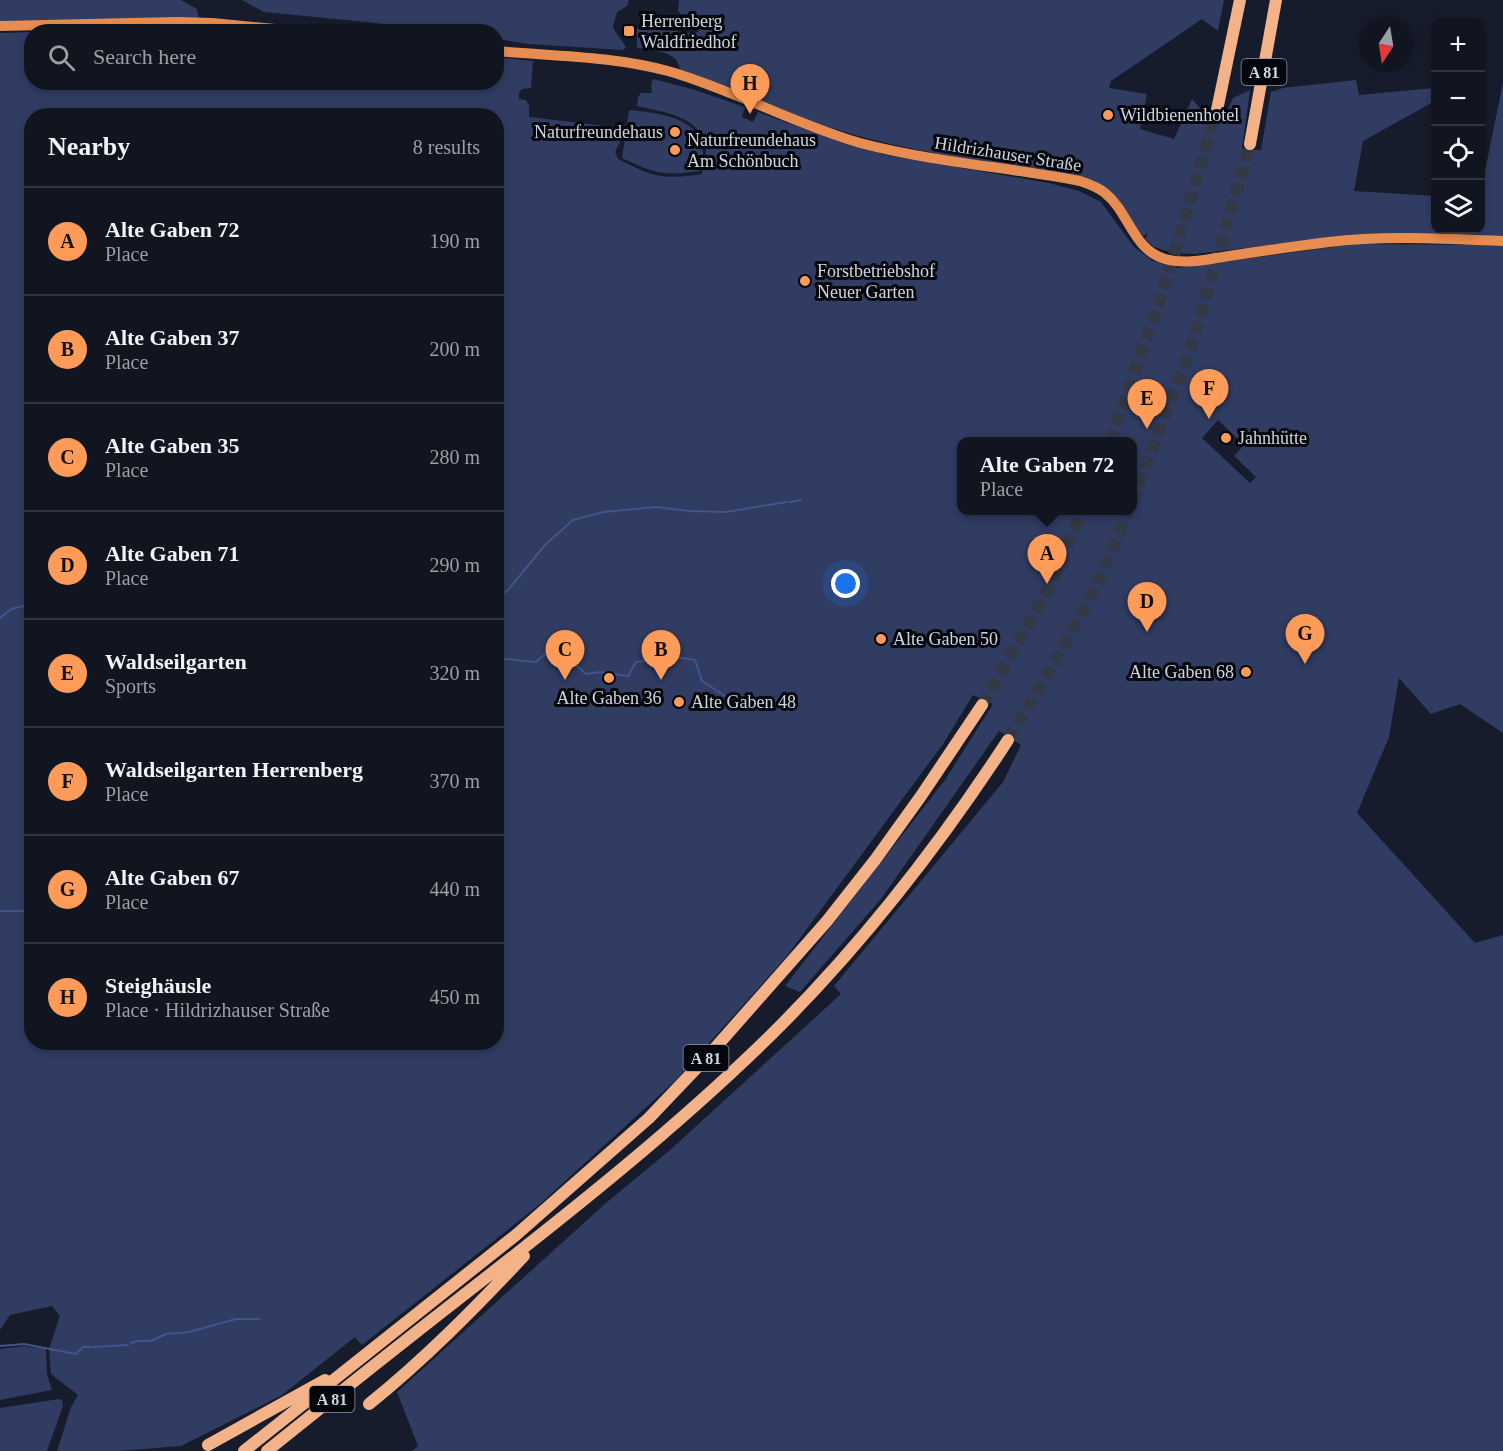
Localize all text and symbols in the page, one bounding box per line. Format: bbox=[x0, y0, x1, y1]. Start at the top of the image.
place label: Herrenberg Waldfriedhof bbox=[641, 11, 737, 52]
north arrow bbox=[1359, 18, 1413, 72]
map controls bbox=[1431, 18, 1485, 234]
button: + bbox=[1431, 18, 1485, 72]
search box bbox=[24, 24, 504, 90]
marker: Herrenberg Waldfriedhof bbox=[622, 24, 636, 38]
icon: search bbox=[45, 41, 78, 74]
text: Search here bbox=[93, 44, 196, 69]
road number: A 81 bbox=[1242, 59, 1286, 85]
pin: H bbox=[730, 64, 770, 114]
button: − bbox=[1431, 72, 1485, 126]
place label: Wildbienenhotel bbox=[1120, 105, 1239, 125]
marker: Wildbienenhotel bbox=[1101, 108, 1115, 122]
place label: Naturfreundehaus bbox=[534, 122, 663, 142]
marker: Naturfreundehaus bbox=[668, 125, 682, 139]
button: locate bbox=[1431, 126, 1485, 180]
place label: Naturfreundehaus Am Schönbuch bbox=[687, 130, 816, 171]
text: Nearby bbox=[48, 132, 130, 161]
street label: Hildrizhauser Straße bbox=[933, 133, 1083, 175]
text: 8 results bbox=[413, 136, 480, 158]
marker: Naturfreundehaus Am Schönbuch bbox=[668, 143, 682, 157]
button: layers bbox=[1431, 180, 1485, 234]
text: Alte Gaben 72 bbox=[105, 217, 239, 242]
text: A bbox=[60, 230, 75, 252]
text: 190 m bbox=[429, 230, 480, 252]
text: Place bbox=[105, 243, 148, 265]
place label: Forstbetriebshof Neuer Garten bbox=[817, 261, 935, 302]
marker: Forstbetriebshof Neuer Garten bbox=[798, 274, 812, 288]
text: Alte Gaben 37 bbox=[105, 325, 239, 350]
text: B bbox=[61, 338, 74, 360]
text: 200 m bbox=[429, 338, 480, 360]
text: Place bbox=[105, 351, 148, 373]
pin: F bbox=[1190, 370, 1228, 419]
pin: E bbox=[1128, 380, 1166, 429]
place label: Jahnhütte bbox=[1238, 428, 1307, 448]
marker: Jahnhütte bbox=[1219, 431, 1233, 445]
text: Alte Gaben 35 bbox=[105, 433, 239, 458]
popup bbox=[957, 437, 1137, 515]
text: C bbox=[60, 446, 75, 468]
text: 280 m bbox=[429, 446, 480, 468]
text: Alte Gaben 72 bbox=[980, 452, 1114, 477]
text: Place bbox=[105, 459, 148, 481]
text: Place bbox=[980, 478, 1023, 500]
pin: A bbox=[1028, 534, 1066, 584]
text: Alte Gaben 71 bbox=[105, 541, 239, 566]
text: D bbox=[60, 554, 75, 576]
text: 290 m bbox=[429, 554, 480, 576]
text: Place bbox=[105, 567, 148, 589]
your location bbox=[831, 569, 860, 598]
pin: D bbox=[1128, 582, 1166, 632]
pin: G bbox=[1286, 614, 1324, 664]
place label: Alte Gaben 50 bbox=[893, 629, 998, 649]
pin: C bbox=[546, 630, 584, 680]
pin: B bbox=[642, 630, 680, 680]
marker: Alte Gaben 50 bbox=[874, 632, 888, 646]
text: Waldseilgarten bbox=[105, 649, 247, 674]
text: E bbox=[61, 662, 74, 684]
text: 320 m bbox=[429, 662, 480, 684]
place label: Alte Gaben 68 bbox=[1129, 662, 1234, 682]
marker: Alte Gaben 68 bbox=[1239, 665, 1253, 679]
marker: Alte Gaben 36 bbox=[602, 671, 616, 685]
text: Sports bbox=[105, 675, 156, 697]
place label: Alte Gaben 36 bbox=[557, 688, 661, 708]
place label: Alte Gaben 48 bbox=[691, 692, 796, 712]
marker: Alte Gaben 48 bbox=[672, 695, 686, 709]
text: Waldseilgarten Herrenberg bbox=[105, 757, 363, 782]
text: F bbox=[61, 770, 74, 792]
text: 370 m bbox=[429, 770, 480, 792]
text: Place bbox=[105, 783, 148, 805]
text: Alte Gaben 67 bbox=[105, 865, 239, 890]
text: G bbox=[60, 878, 75, 900]
text: 440 m bbox=[429, 878, 480, 900]
text: Place bbox=[105, 891, 148, 913]
text: Steighäusle bbox=[105, 973, 211, 998]
text: H bbox=[60, 986, 75, 1008]
text: 450 m bbox=[429, 986, 480, 1008]
text: Place · Hildrizhauser Straße bbox=[105, 999, 330, 1021]
road number: A 81 bbox=[684, 1045, 728, 1071]
road number: A 81 bbox=[310, 1386, 354, 1412]

